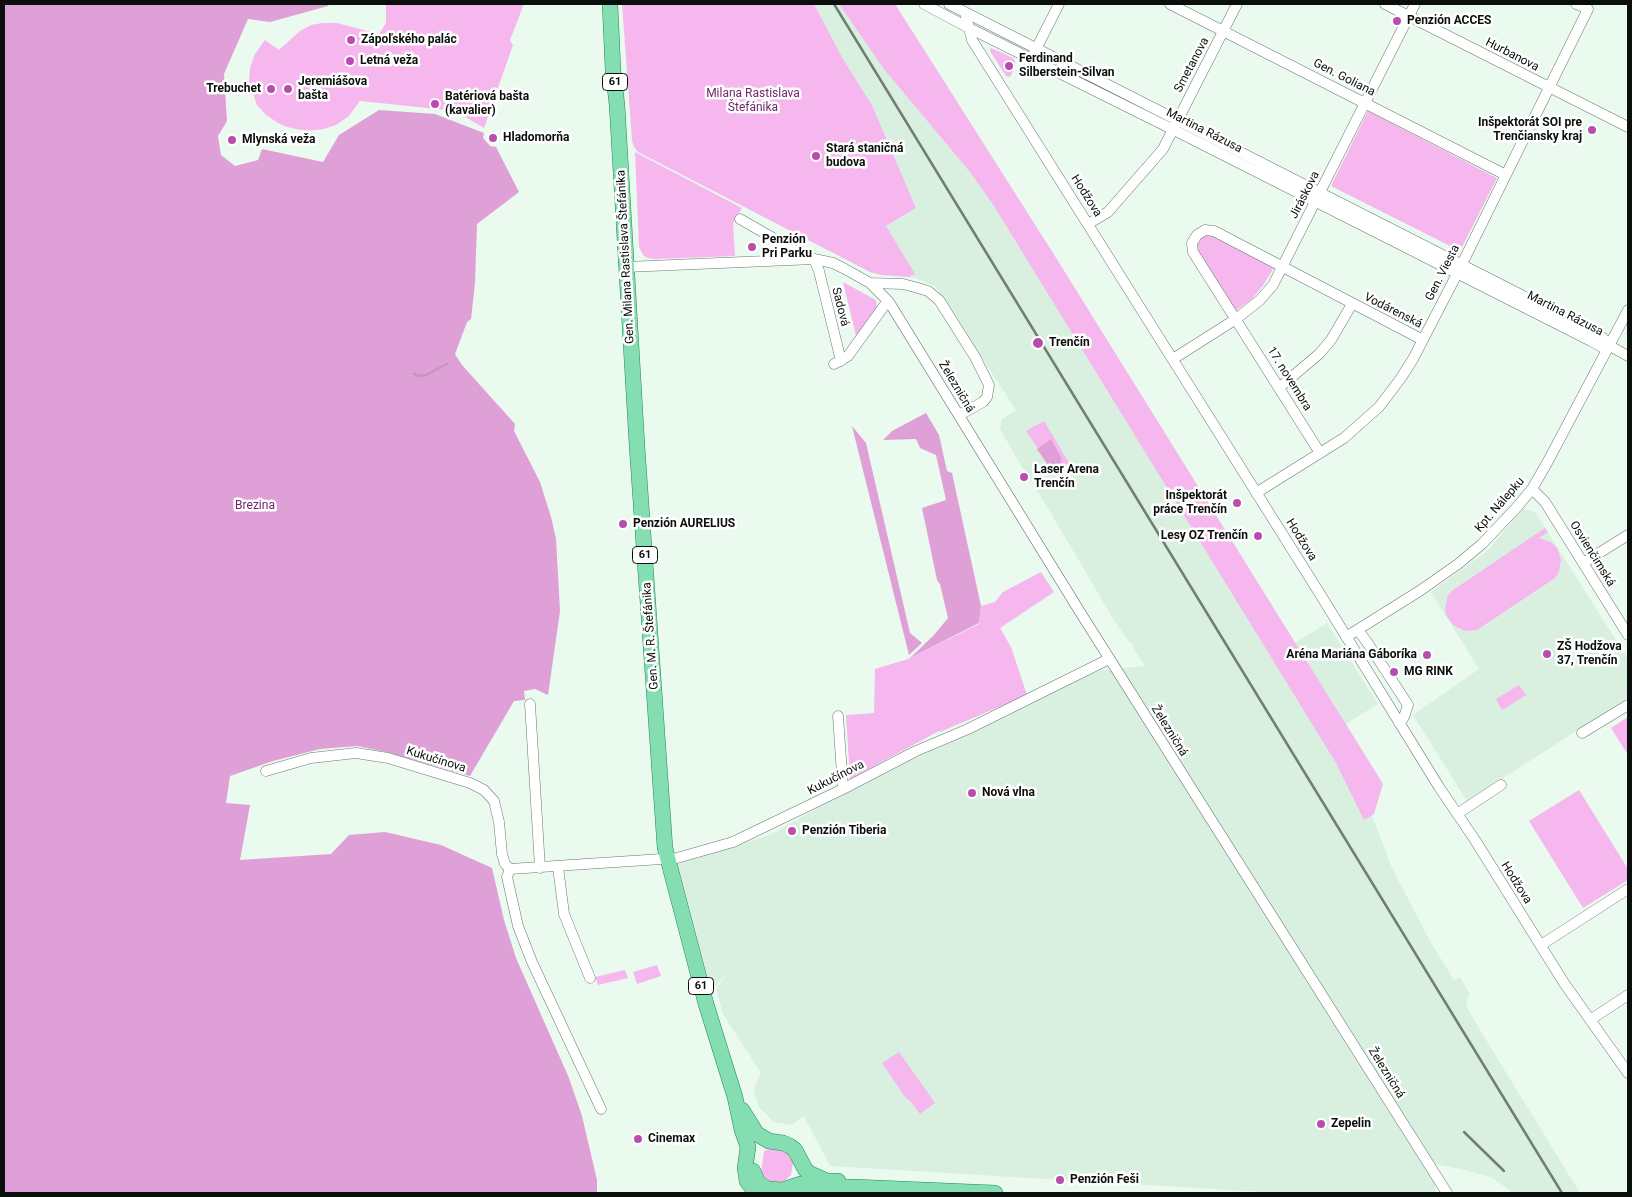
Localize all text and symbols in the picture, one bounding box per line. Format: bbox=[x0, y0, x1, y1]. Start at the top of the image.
place label: Penzión ACCES bbox=[1407, 14, 1491, 28]
marker: Penzión ACCES bbox=[1391, 15, 1403, 27]
place label: Zápoľského palác bbox=[361, 33, 457, 47]
marker: Zápoľského palác bbox=[345, 34, 357, 46]
street label: Smetanova bbox=[1172, 35, 1212, 95]
street label: Hurbanova bbox=[1483, 35, 1541, 75]
place label: Ferdinand Silberstein-Silvan bbox=[1019, 52, 1115, 80]
place label: Letná veža bbox=[360, 54, 418, 68]
marker: Letná veža bbox=[344, 55, 356, 67]
street label: Gen. Goliana bbox=[1311, 56, 1377, 100]
marker: Ferdinand Silberstein-Silvan bbox=[1003, 60, 1015, 72]
road number: 61 bbox=[602, 74, 628, 90]
place label: Jeremiášova bašta bbox=[298, 75, 367, 103]
place label: Trebuchet bbox=[206, 82, 261, 96]
marker: Trebuchet bbox=[265, 83, 277, 95]
marker: Jeremiášova bašta bbox=[282, 83, 294, 95]
park label: Milana Rastislava Štefánika bbox=[706, 87, 800, 115]
place label: Batériová bašta (kavalier) bbox=[445, 90, 529, 118]
marker: Batériová bašta (kavalier) bbox=[429, 98, 441, 110]
street label: Martina Rázusa bbox=[1164, 106, 1244, 156]
place label: Inšpektorát SOI pre Trenčiansky kraj bbox=[1478, 116, 1582, 144]
marker: Inšpektorát SOI pre Trenčiansky kraj bbox=[1586, 124, 1598, 136]
place label: Hladomorňa bbox=[503, 131, 569, 145]
marker: Hladomorňa bbox=[487, 132, 499, 144]
place label: Mlynská veža bbox=[242, 133, 315, 147]
marker: Mlynská veža bbox=[226, 134, 238, 146]
place label: Stará staničná budova bbox=[826, 142, 903, 170]
marker: Stará staničná budova bbox=[810, 150, 822, 162]
street label: Jiráskova bbox=[1287, 169, 1323, 221]
street label: Gen. Milana Rastislava Štefánika bbox=[614, 170, 638, 344]
street label: Hodžova bbox=[1067, 172, 1105, 220]
place label: Penzión Pri Parku bbox=[762, 233, 812, 261]
marker: Penzión Pri Parku bbox=[746, 241, 758, 253]
street label: Gen. Viesta bbox=[1423, 243, 1463, 303]
street label: Sadová bbox=[828, 286, 852, 328]
street label: Martina Rázusa bbox=[1525, 289, 1605, 339]
street label: Vodárenská bbox=[1362, 290, 1424, 332]
marker: Trenčín bbox=[1031, 336, 1045, 350]
place label: Trenčín bbox=[1049, 336, 1090, 350]
street label: 17. novembra bbox=[1264, 344, 1314, 414]
street label: Železničná bbox=[935, 359, 977, 415]
place label: Laser Arena Trenčín bbox=[1034, 463, 1099, 491]
marker: Laser Arena Trenčín bbox=[1018, 471, 1030, 483]
street label: Kpt. Nálepku bbox=[1472, 475, 1528, 535]
place label: Inšpektorát práce Trenčín bbox=[1153, 489, 1227, 517]
marker: Inšpektorát práce Trenčín bbox=[1231, 497, 1243, 509]
park label: Brezina bbox=[235, 499, 275, 513]
street label: Hodžova bbox=[1282, 516, 1320, 564]
place label: Penzión AURELIUS bbox=[633, 517, 735, 531]
marker: Penzión AURELIUS bbox=[617, 518, 629, 530]
street label: Osvienčimská bbox=[1566, 519, 1618, 589]
place label: Lesy OZ Trenčín bbox=[1161, 529, 1248, 543]
marker: Lesy OZ Trenčín bbox=[1252, 530, 1264, 542]
road number: 61 bbox=[632, 546, 658, 564]
street label: Gen. M. R. Štefánika bbox=[640, 582, 662, 690]
place label: ZŠ Hodžova 37, Trenčín bbox=[1557, 640, 1622, 668]
place label: Aréna Mariána Gáboríka bbox=[1286, 648, 1417, 662]
marker: ZŠ Hodžova 37, Trenčín bbox=[1541, 648, 1553, 660]
marker: Aréna Mariána Gáboríka bbox=[1421, 649, 1433, 661]
place label: MG RINK bbox=[1404, 665, 1453, 679]
marker: MG RINK bbox=[1388, 666, 1400, 678]
street label: Železničná bbox=[1148, 703, 1190, 759]
street label: Kukučínova bbox=[404, 744, 468, 776]
street label: Kukučínova bbox=[805, 758, 867, 798]
place label: Nová vlna bbox=[982, 786, 1035, 800]
marker: Nová vlna bbox=[966, 787, 978, 799]
place label: Penzión Tiberia bbox=[802, 824, 886, 838]
marker: Penzión Tiberia bbox=[786, 825, 798, 837]
street label: Hodžova bbox=[1497, 859, 1535, 907]
road number: 61 bbox=[688, 978, 714, 994]
street label: Železničná bbox=[1365, 1045, 1407, 1101]
place label: Zepelin bbox=[1331, 1117, 1371, 1131]
marker: Zepelin bbox=[1315, 1118, 1327, 1130]
place label: Cinemax bbox=[648, 1132, 695, 1146]
marker: Cinemax bbox=[632, 1133, 644, 1145]
place label: Penzión Feši bbox=[1070, 1173, 1139, 1187]
marker: Penzión Feši bbox=[1054, 1174, 1066, 1186]

